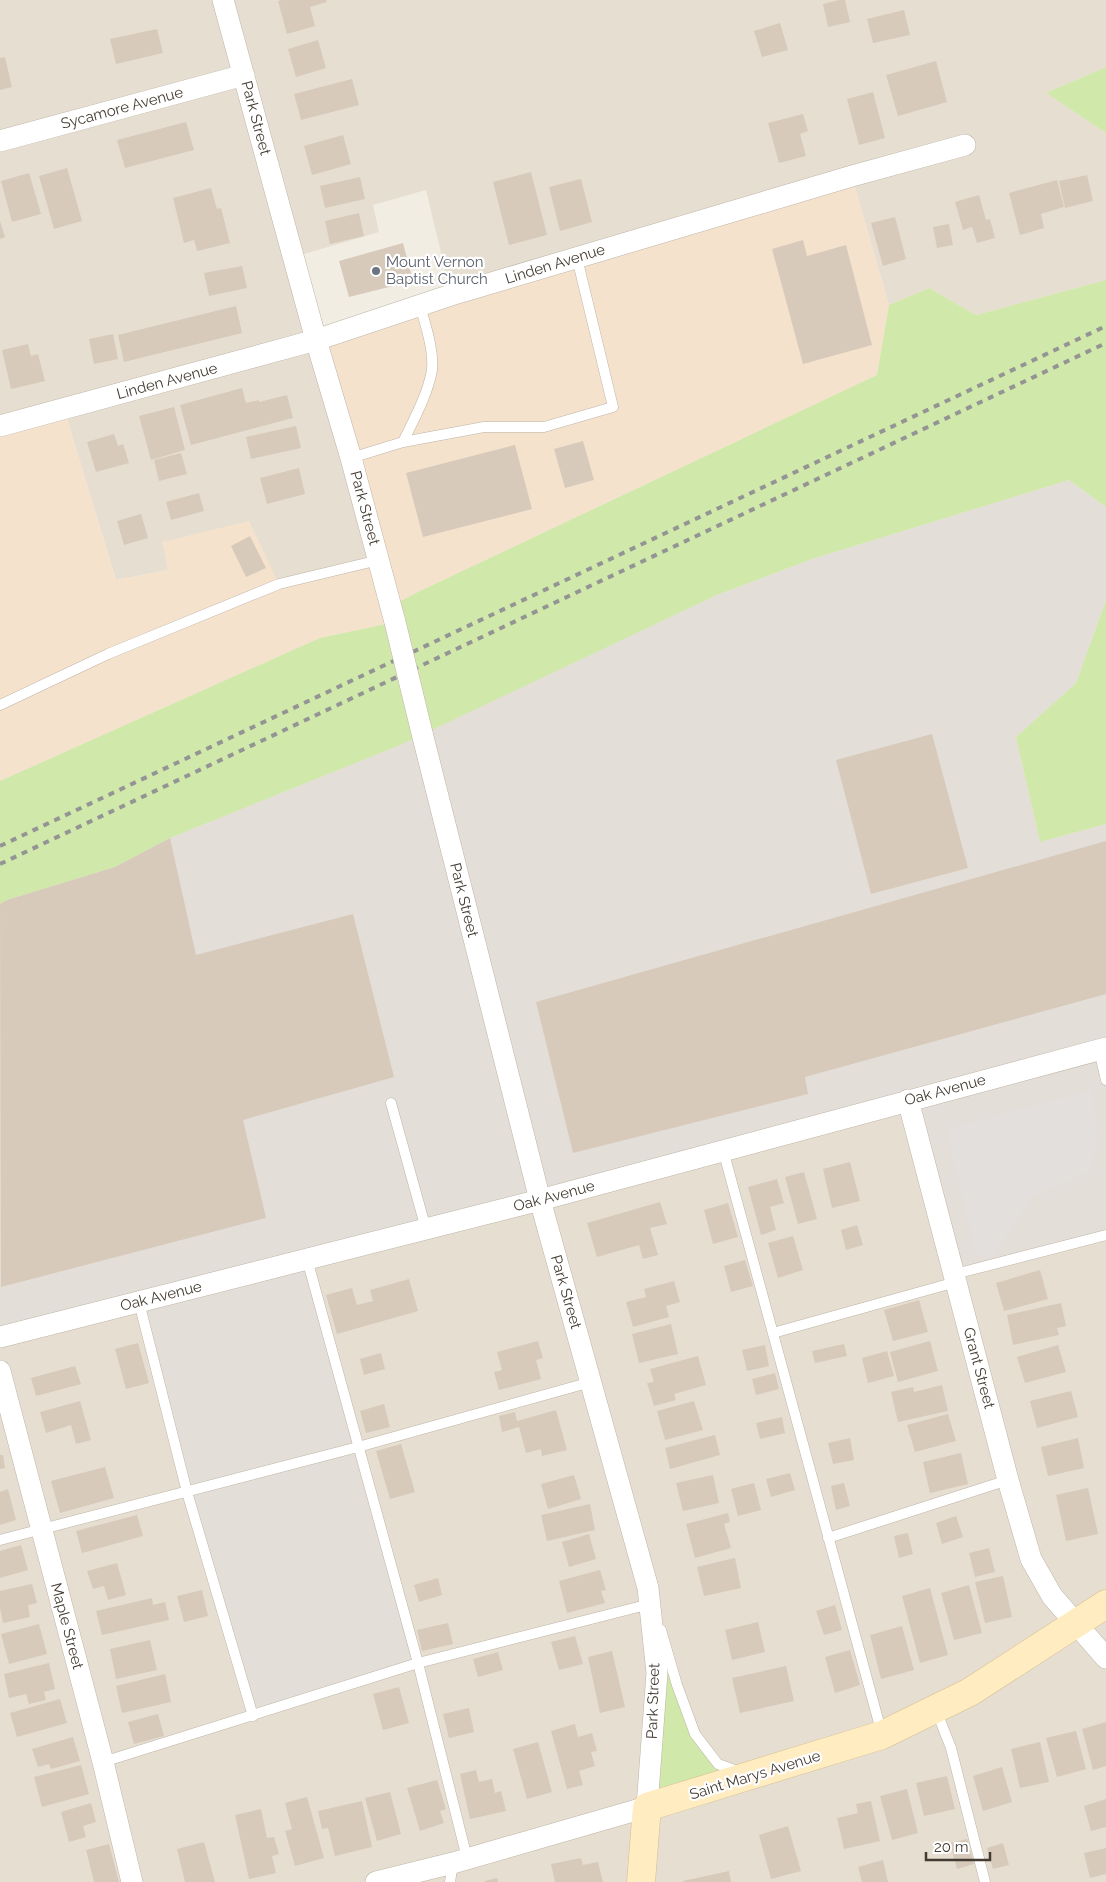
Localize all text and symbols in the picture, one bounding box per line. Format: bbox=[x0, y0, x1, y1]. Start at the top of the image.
street label: Park Street bbox=[237, 79, 275, 157]
street label: Sycamore Avenue bbox=[59, 83, 185, 133]
street label: Linden Avenue bbox=[503, 240, 607, 288]
place label: Mount Vernon Baptist Church bbox=[386, 253, 488, 288]
marker: Mount Vernon Baptist Church bbox=[370, 265, 382, 277]
street label: Linden Avenue bbox=[115, 359, 220, 403]
street label: Park Street bbox=[346, 469, 384, 547]
street label: Park Street bbox=[446, 861, 482, 939]
street label: Oak Avenue bbox=[902, 1070, 988, 1109]
street label: Oak Avenue bbox=[511, 1176, 597, 1215]
street label: Park Street bbox=[547, 1253, 585, 1331]
street label: Oak Avenue bbox=[118, 1277, 204, 1315]
street label: Grant Street bbox=[960, 1325, 998, 1411]
street label: Maple Street bbox=[47, 1581, 87, 1671]
street label: Park Street bbox=[643, 1663, 663, 1739]
street label: Saint Marys Avenue bbox=[687, 1746, 823, 1803]
scale bar bbox=[926, 1830, 990, 1862]
text: 20 m bbox=[934, 1838, 969, 1856]

